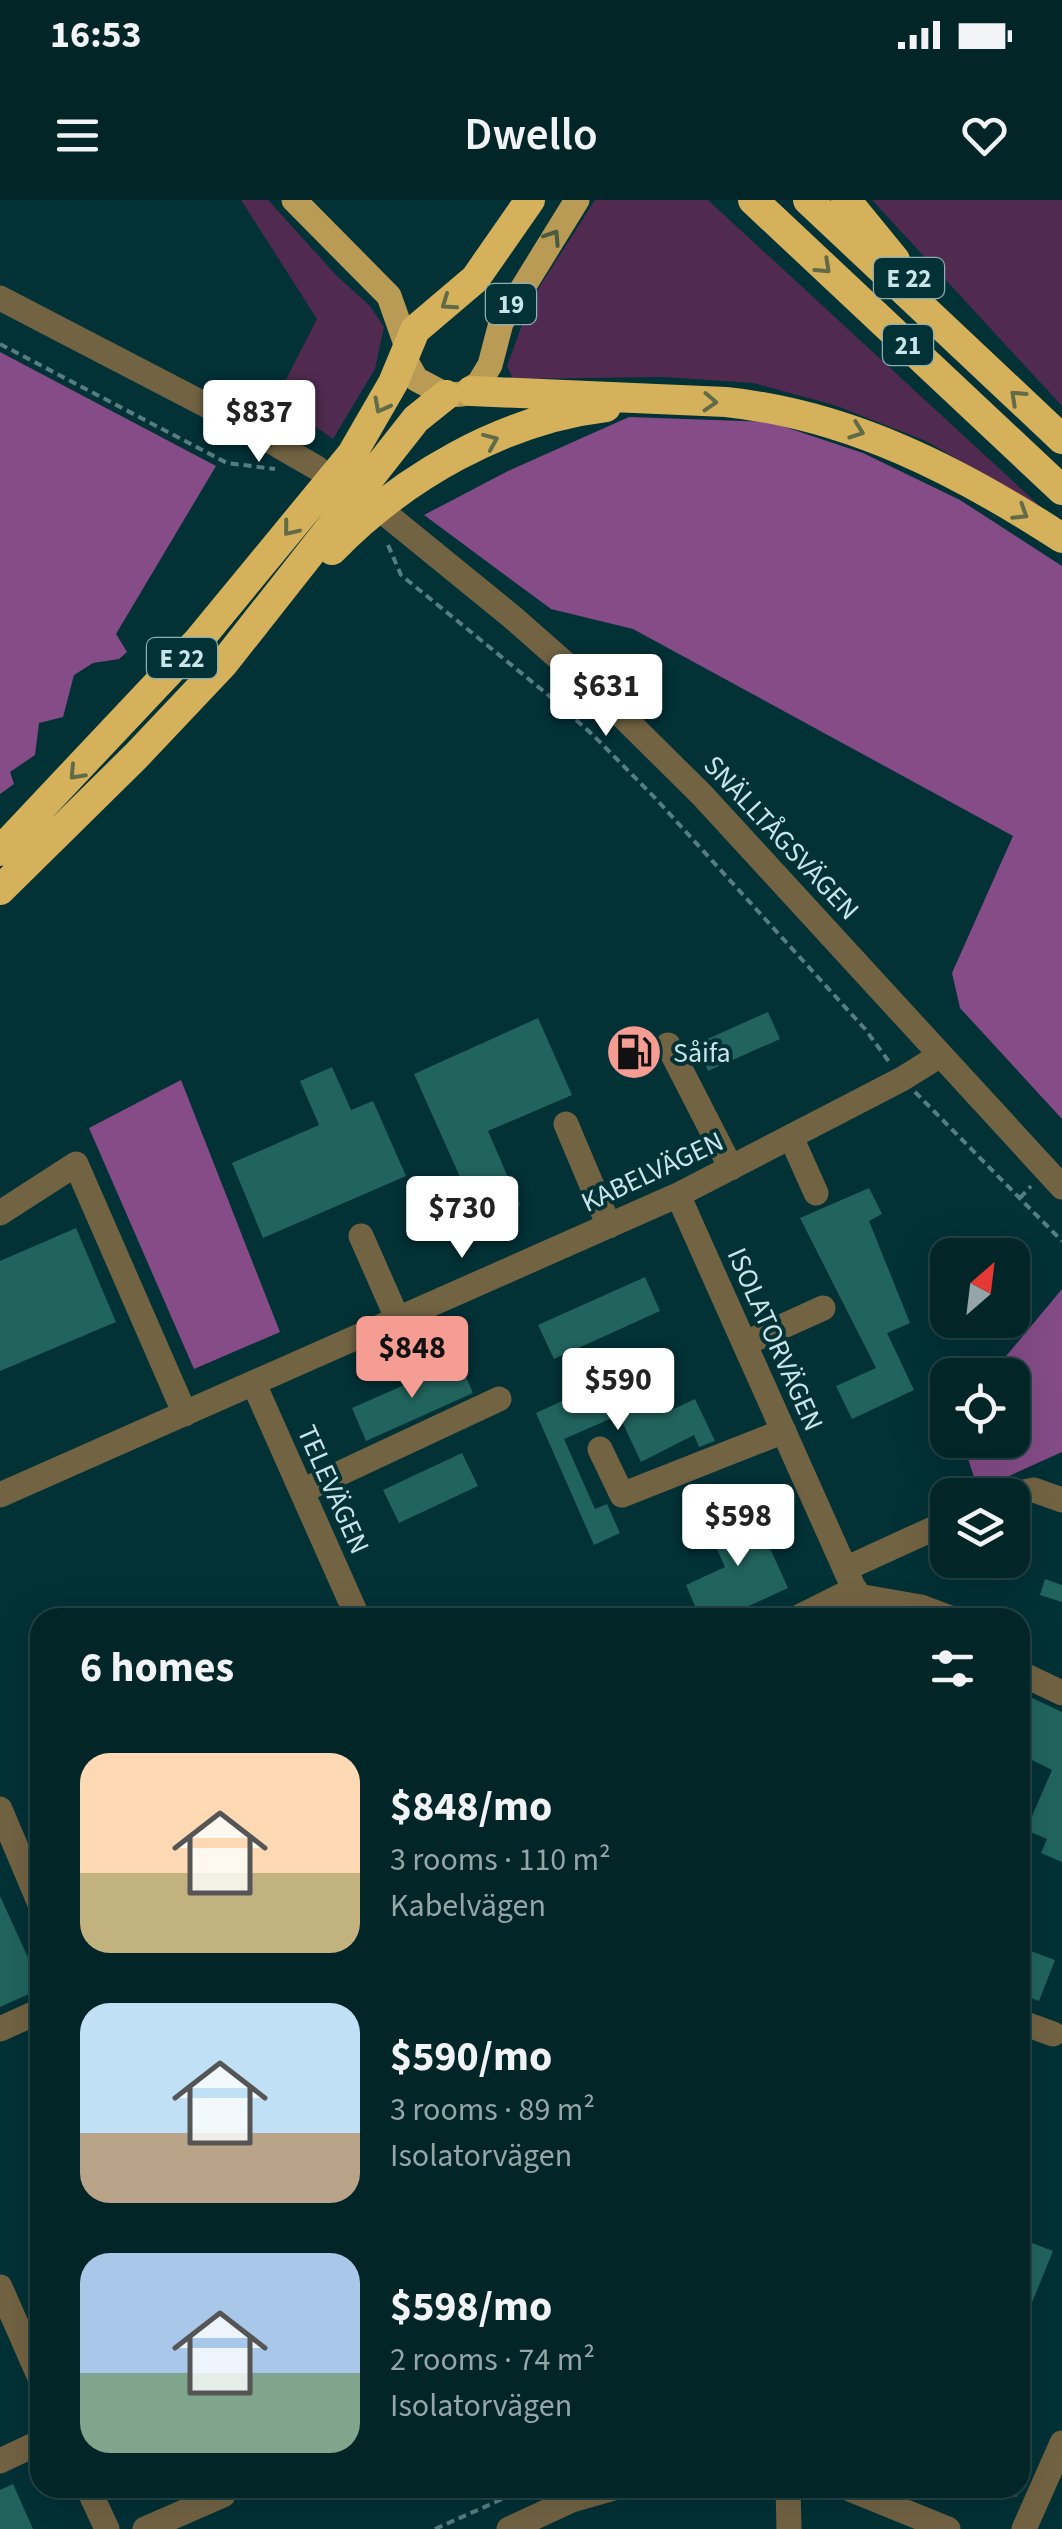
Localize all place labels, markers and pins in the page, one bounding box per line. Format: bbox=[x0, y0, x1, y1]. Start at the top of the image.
pin: $837 bbox=[200, 380, 318, 465]
pin: $631 bbox=[547, 654, 665, 739]
fuel station icon: Såifa bbox=[604, 1022, 664, 1082]
place label: Såifa bbox=[673, 1033, 731, 1073]
pin: $730 bbox=[403, 1176, 521, 1261]
pin: $848 bbox=[353, 1316, 471, 1401]
pin: $590 bbox=[559, 1348, 677, 1433]
pin: $598 bbox=[679, 1484, 797, 1569]

